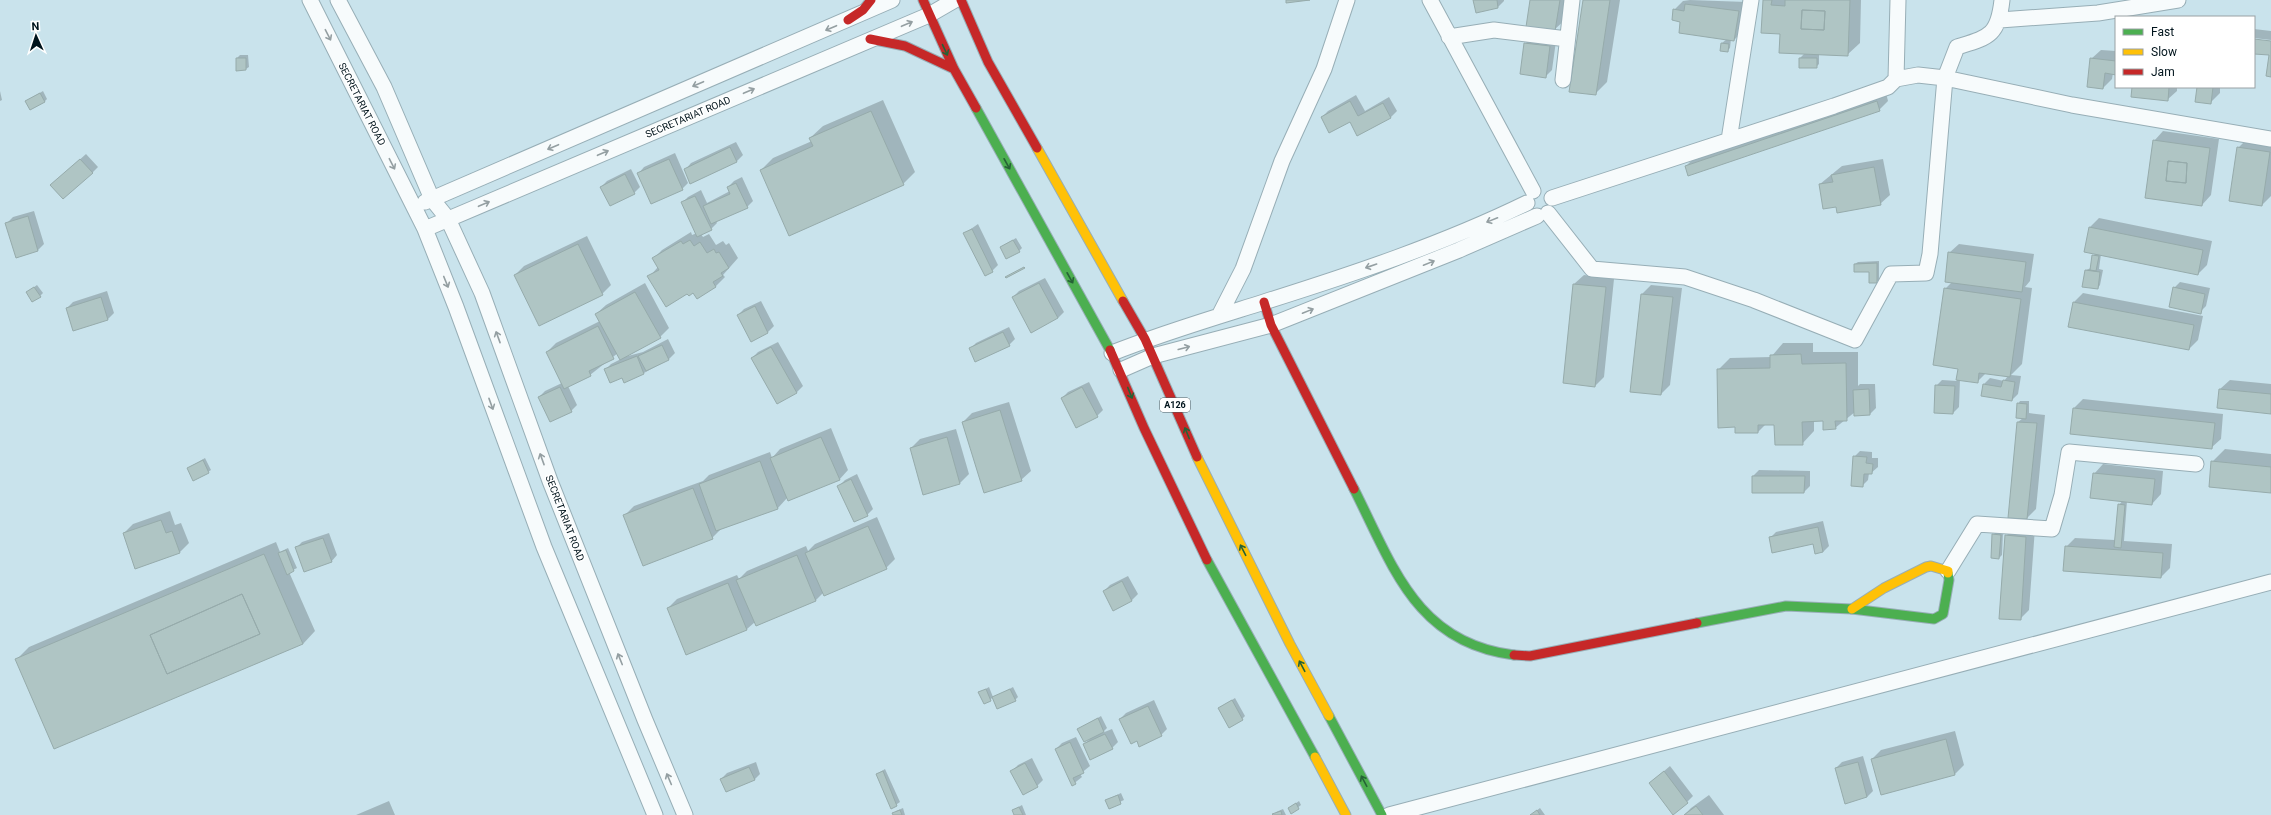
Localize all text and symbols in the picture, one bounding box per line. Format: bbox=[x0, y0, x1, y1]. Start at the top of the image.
north arrow bbox=[16, 16, 56, 56]
legend bbox=[2115, 16, 2255, 88]
one-way arrow bbox=[901, 19, 913, 27]
text: N bbox=[31, 20, 40, 33]
one-way arrow bbox=[825, 24, 837, 32]
text: Fast bbox=[2151, 25, 2174, 39]
one-way arrow bbox=[325, 29, 332, 41]
one-way arrow bbox=[942, 44, 949, 56]
text: Slow bbox=[2151, 45, 2177, 59]
street label: SECRETARIAT ROAD bbox=[336, 61, 388, 147]
text: Jam bbox=[2151, 65, 2175, 79]
one-way arrow bbox=[693, 81, 705, 89]
one-way arrow bbox=[742, 87, 754, 94]
street label: SECRETARIAT ROAD bbox=[644, 94, 732, 140]
one-way arrow bbox=[548, 144, 560, 151]
one-way arrow bbox=[597, 149, 609, 156]
one-way arrow bbox=[389, 157, 396, 169]
one-way arrow bbox=[1004, 158, 1011, 170]
one-way arrow bbox=[477, 200, 489, 207]
one-way arrow bbox=[1486, 217, 1498, 224]
one-way arrow bbox=[1422, 258, 1434, 266]
one-way arrow bbox=[1365, 263, 1377, 271]
one-way arrow bbox=[1067, 272, 1075, 284]
one-way arrow bbox=[442, 275, 450, 287]
one-way arrow bbox=[1302, 306, 1314, 314]
one-way arrow bbox=[493, 332, 501, 344]
one-way arrow bbox=[1177, 344, 1190, 351]
one-way arrow bbox=[1127, 387, 1134, 399]
one-way arrow bbox=[488, 397, 496, 409]
road number: A126 bbox=[1160, 398, 1190, 412]
one-way arrow bbox=[1182, 428, 1190, 440]
one-way arrow bbox=[538, 454, 546, 466]
street label: SECRETARIAT ROAD bbox=[544, 473, 586, 563]
one-way arrow bbox=[1239, 544, 1247, 556]
one-way arrow bbox=[616, 653, 624, 665]
one-way arrow bbox=[1298, 660, 1306, 672]
one-way arrow bbox=[665, 774, 673, 786]
one-way arrow bbox=[1359, 775, 1367, 787]

